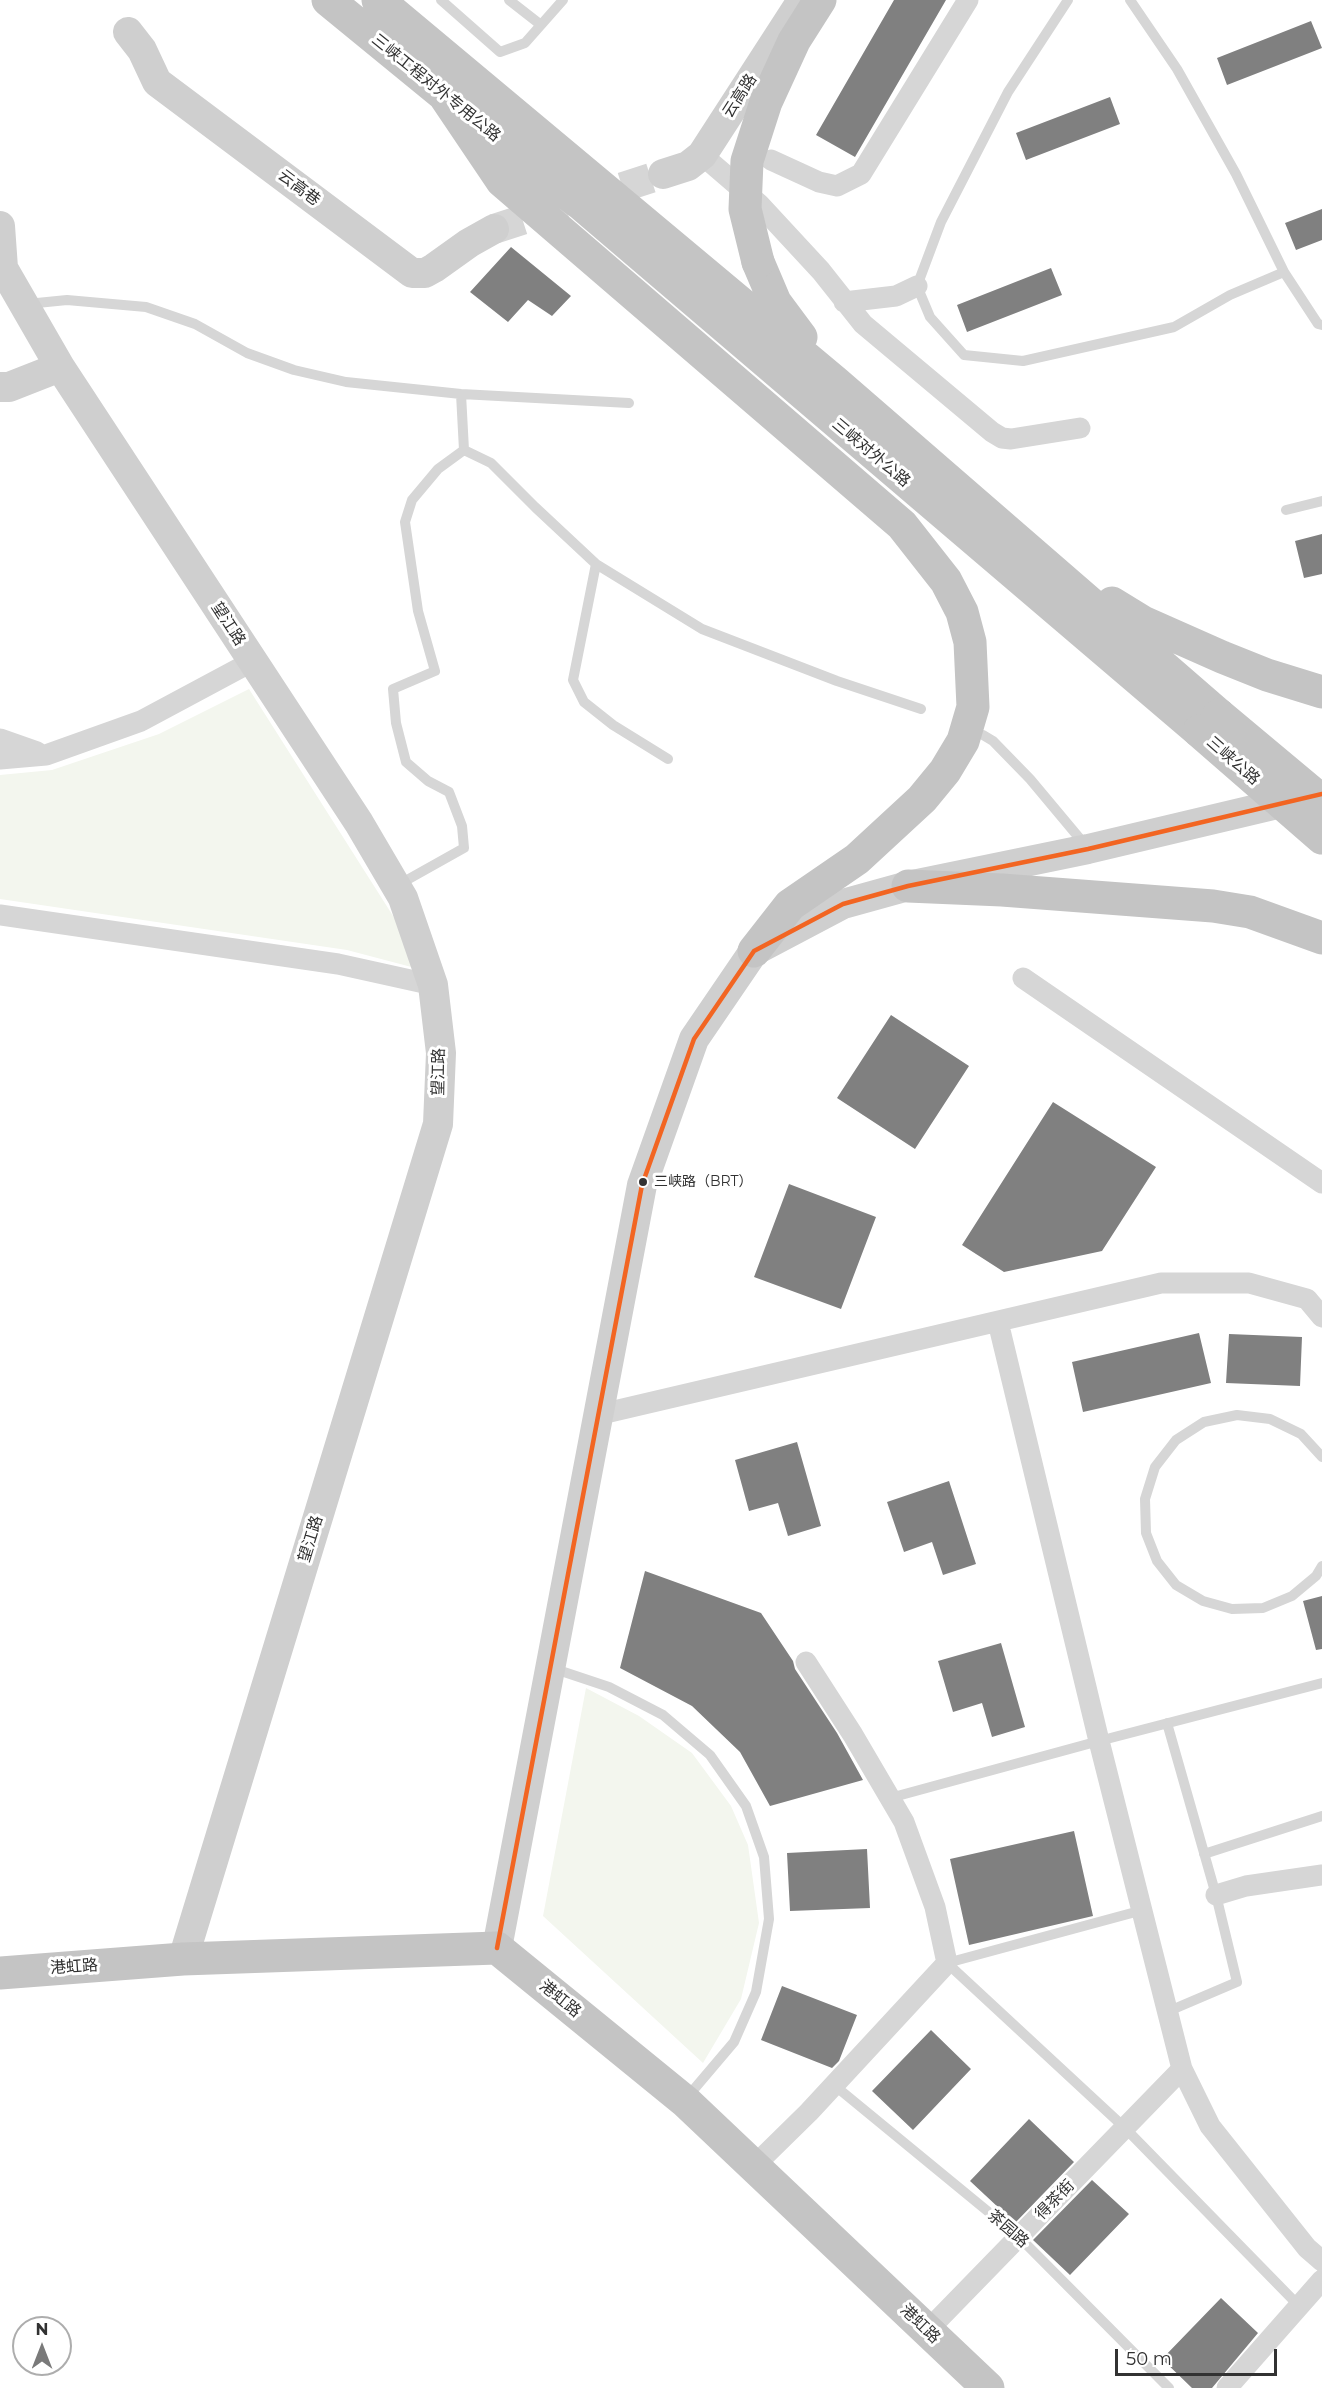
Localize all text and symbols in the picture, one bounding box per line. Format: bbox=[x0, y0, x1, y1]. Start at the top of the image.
street label: 三峡工程对外专用公路 bbox=[368, 30, 504, 146]
street label: 云高路 bbox=[719, 71, 761, 121]
street label: 云高巷 bbox=[274, 166, 324, 210]
street label: 三峡对外公路 bbox=[828, 415, 914, 491]
street label: 望江路 bbox=[207, 599, 249, 649]
street label: 三峡公路 bbox=[1203, 733, 1263, 789]
street label: 望江路 bbox=[429, 1048, 449, 1096]
place label: 三峡路（BRT） bbox=[654, 1174, 753, 1190]
marker: 三峡路（BRT） bbox=[637, 1176, 649, 1188]
street label: 望江路 bbox=[295, 1513, 327, 1565]
street label: 港虹路 bbox=[49, 1956, 99, 1978]
street label: 港虹路 bbox=[535, 1976, 585, 2022]
street label: 得茶街 bbox=[1031, 2176, 1079, 2224]
street label: 茶园路 bbox=[984, 2206, 1032, 2252]
street label: 港虹路 bbox=[896, 2300, 944, 2348]
north arrow bbox=[12, 2316, 72, 2376]
text: N bbox=[36, 2320, 48, 2339]
scale bar bbox=[1118, 2337, 1280, 2375]
text: 50 m bbox=[1126, 2348, 1172, 2370]

